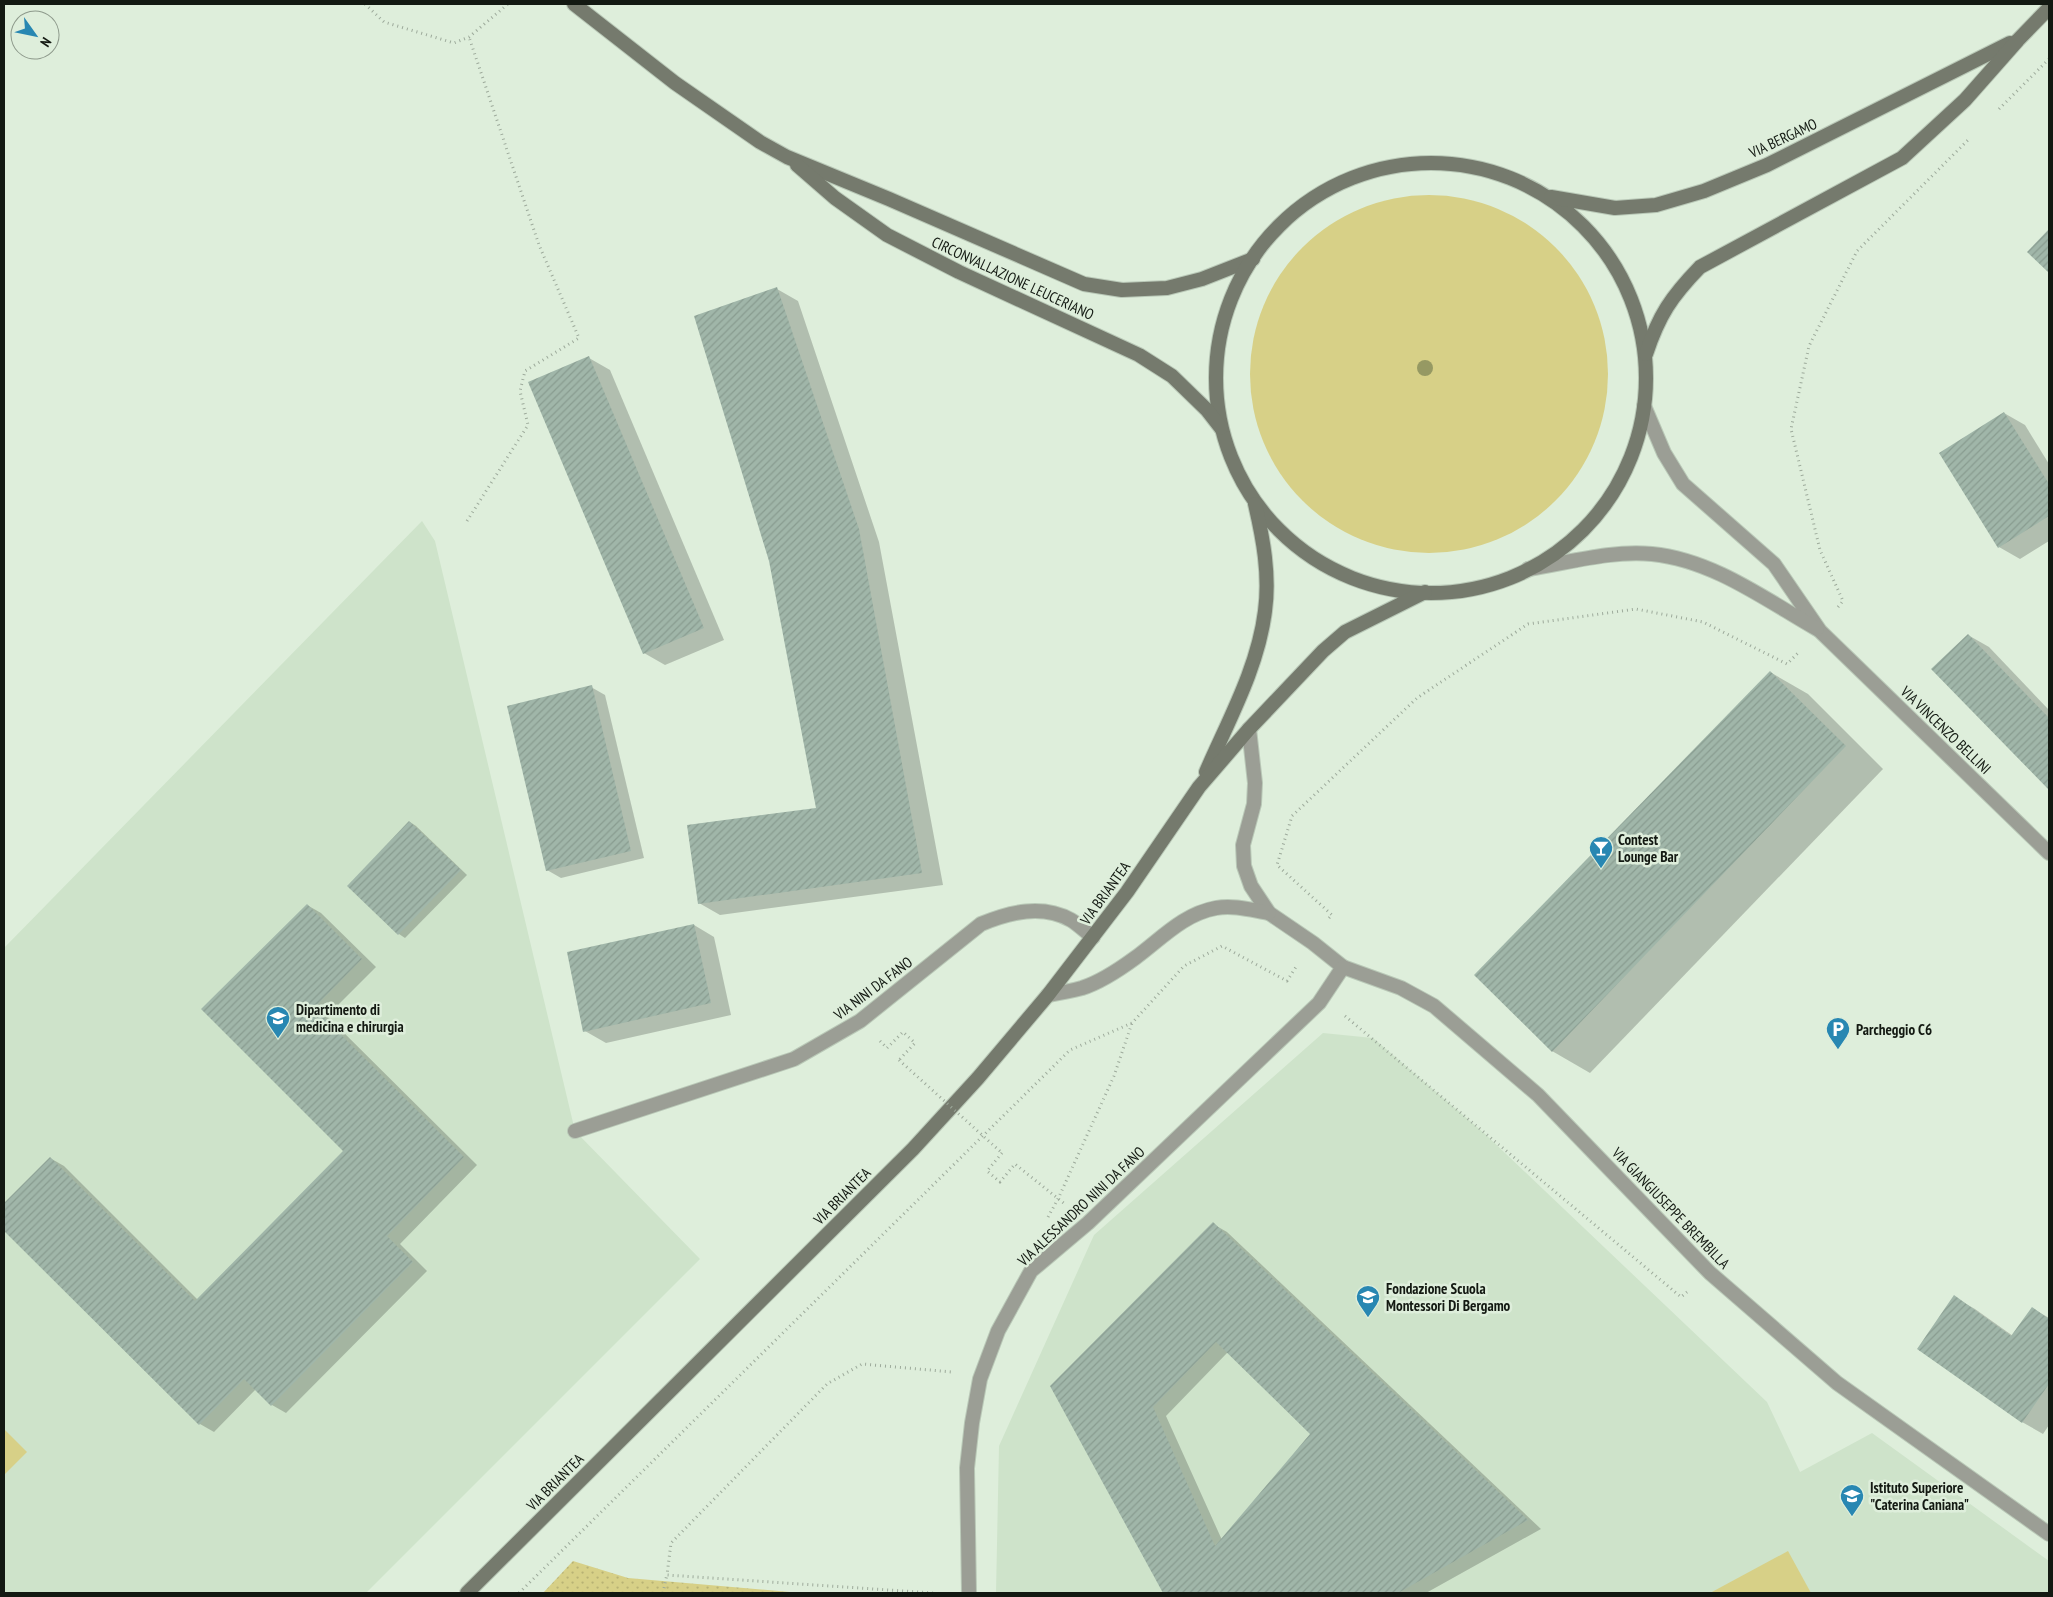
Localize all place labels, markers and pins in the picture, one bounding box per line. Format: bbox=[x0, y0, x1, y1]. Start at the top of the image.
place label: Contest Lounge Bar bbox=[1618, 830, 1679, 866]
bar icon: Contest Lounge Bar bbox=[1588, 835, 1614, 869]
place label: Dipartimento di medicina e chirurgia bbox=[296, 1000, 404, 1036]
school or university icon: Dipartimento di medicina e chirurgia bbox=[265, 1005, 291, 1039]
parking icon: Parcheggio C6 bbox=[1825, 1016, 1851, 1050]
place label: Parcheggio C6 bbox=[1856, 1020, 1932, 1039]
place label: Fondazione Scuola Montessori Di Bergamo bbox=[1386, 1279, 1511, 1315]
school or university icon: Fondazione Scuola Montessori Di Bergamo bbox=[1355, 1284, 1381, 1318]
place label: Istituto Superiore "Caterina Caniana" bbox=[1870, 1478, 1969, 1514]
school or university icon: Istituto Superiore "Caterina Caniana" bbox=[1839, 1483, 1865, 1517]

